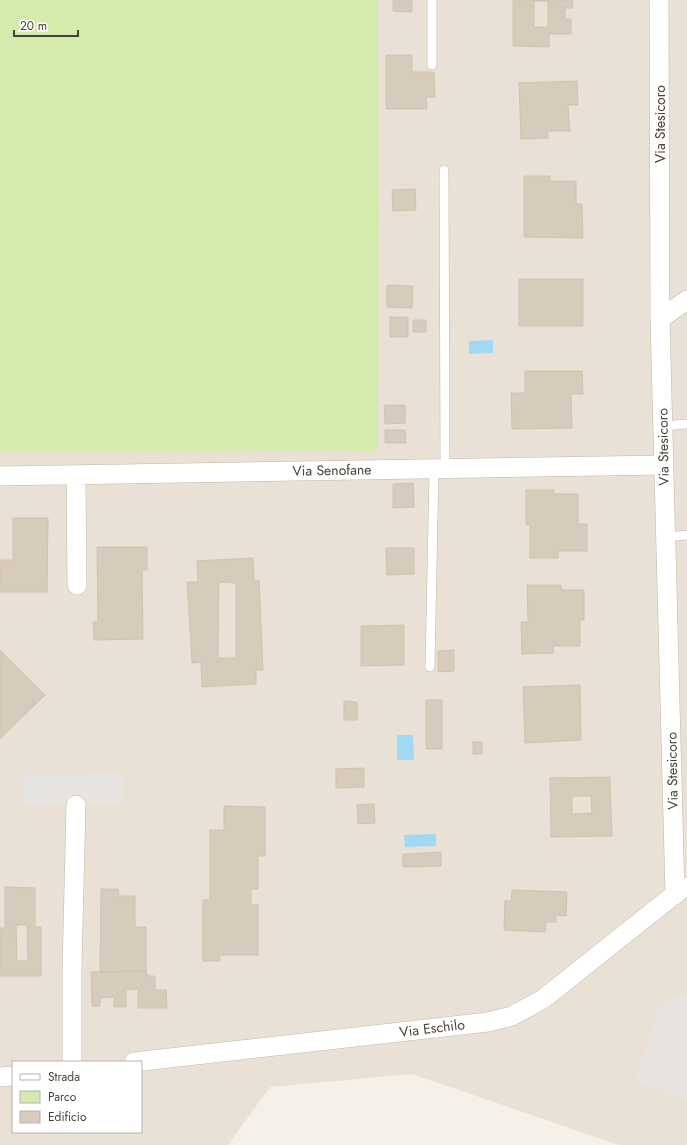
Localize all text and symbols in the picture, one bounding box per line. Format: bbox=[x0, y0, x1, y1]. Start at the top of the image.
scale bar bbox=[14, 12, 78, 38]
text: 20 m bbox=[20, 17, 47, 35]
street label: Via Stesicoro bbox=[650, 85, 670, 163]
street label: Via Stesicoro bbox=[652, 408, 674, 486]
street label: Via Senofane bbox=[292, 459, 372, 481]
street label: Via Stesicoro bbox=[661, 732, 683, 810]
street label: Via Eschilo bbox=[398, 1014, 466, 1042]
legend bbox=[12, 1061, 142, 1133]
text: Strada bbox=[48, 1068, 80, 1086]
text: Parco bbox=[48, 1088, 77, 1106]
text: Edificio bbox=[48, 1108, 87, 1126]

